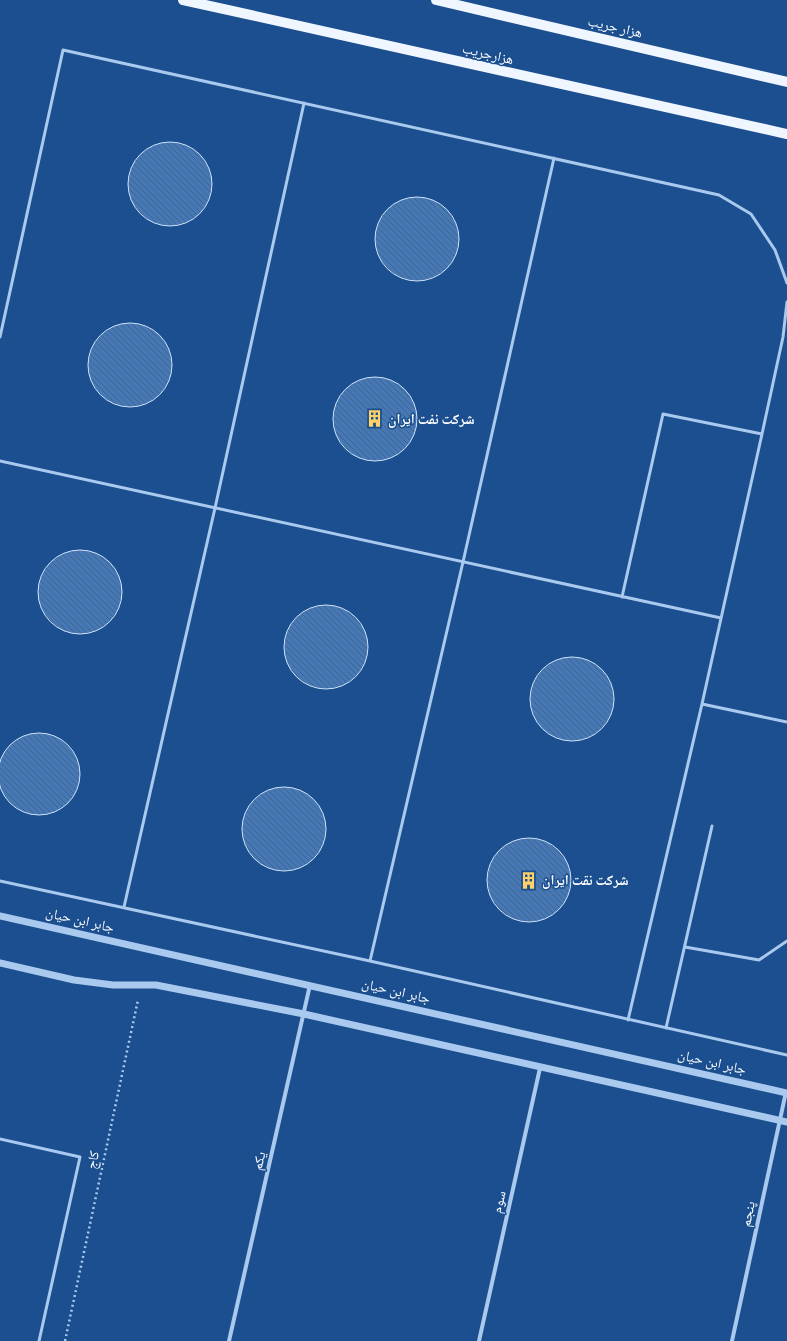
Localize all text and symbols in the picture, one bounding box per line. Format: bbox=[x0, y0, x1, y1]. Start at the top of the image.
street label: هزار جریب bbox=[586, 12, 644, 42]
street label: هزارجریب bbox=[461, 40, 515, 68]
building icon: شرکت نفت ایران bbox=[365, 409, 385, 429]
place label: شرکت نفت ایران bbox=[388, 411, 475, 428]
building icon: شرکت نقت ایران bbox=[519, 870, 539, 890]
place label: شرکت نقت ایران bbox=[542, 872, 629, 889]
street label: جابر ابن حیان bbox=[44, 904, 116, 936]
street label: جابر ابن حیان bbox=[360, 975, 432, 1007]
street label: جابر ابن حیان bbox=[676, 1046, 748, 1078]
street label: کاج bbox=[83, 1149, 104, 1171]
street label: یکم bbox=[249, 1150, 270, 1172]
street label: سوم bbox=[488, 1189, 511, 1215]
street label: پنجم bbox=[737, 1200, 760, 1229]

